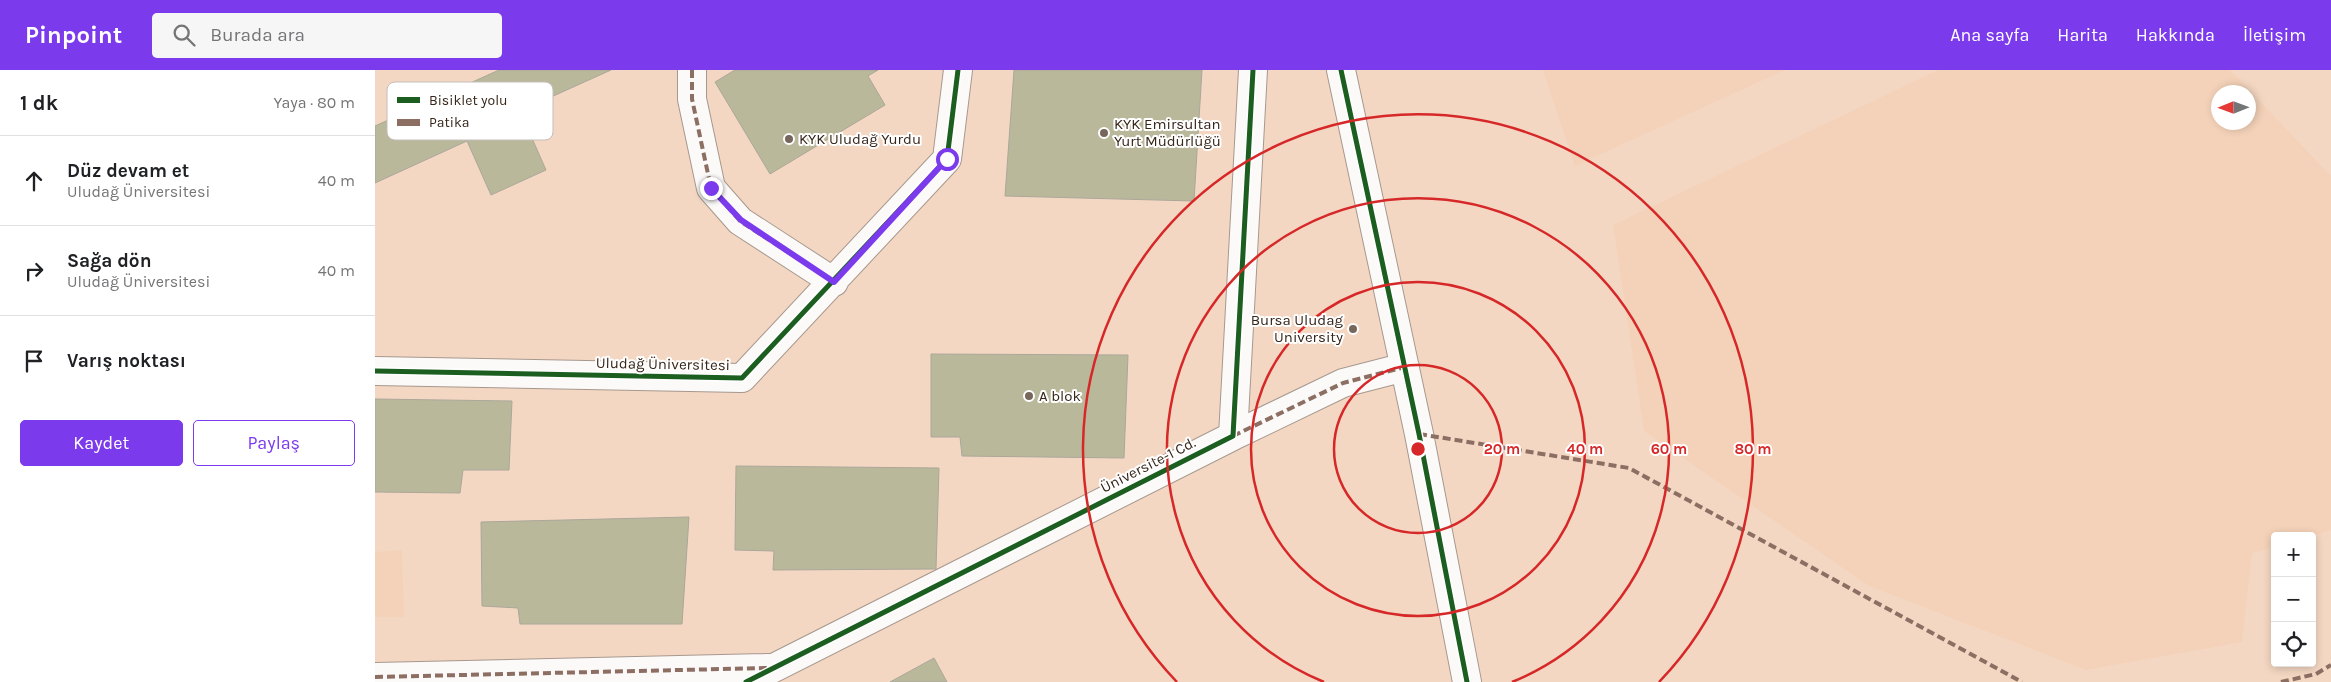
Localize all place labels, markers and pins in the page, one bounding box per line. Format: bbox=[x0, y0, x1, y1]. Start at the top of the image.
place label: KYK Emirsultan Yurt Müdürlüğü bbox=[1114, 115, 1221, 150]
marker: KYK Emirsultan Yurt Müdürlüğü bbox=[1098, 127, 1110, 139]
place label: KYK Uludağ Yurdu bbox=[799, 130, 921, 148]
marker: KYK Uludağ Yurdu bbox=[783, 133, 795, 145]
place label: Bursa Uludag University bbox=[1251, 311, 1344, 346]
marker: Bursa Uludag University bbox=[1347, 323, 1359, 335]
place label: A blok bbox=[1039, 387, 1081, 405]
marker: A blok bbox=[1023, 390, 1035, 402]
centre of rings bbox=[1409, 440, 1427, 458]

